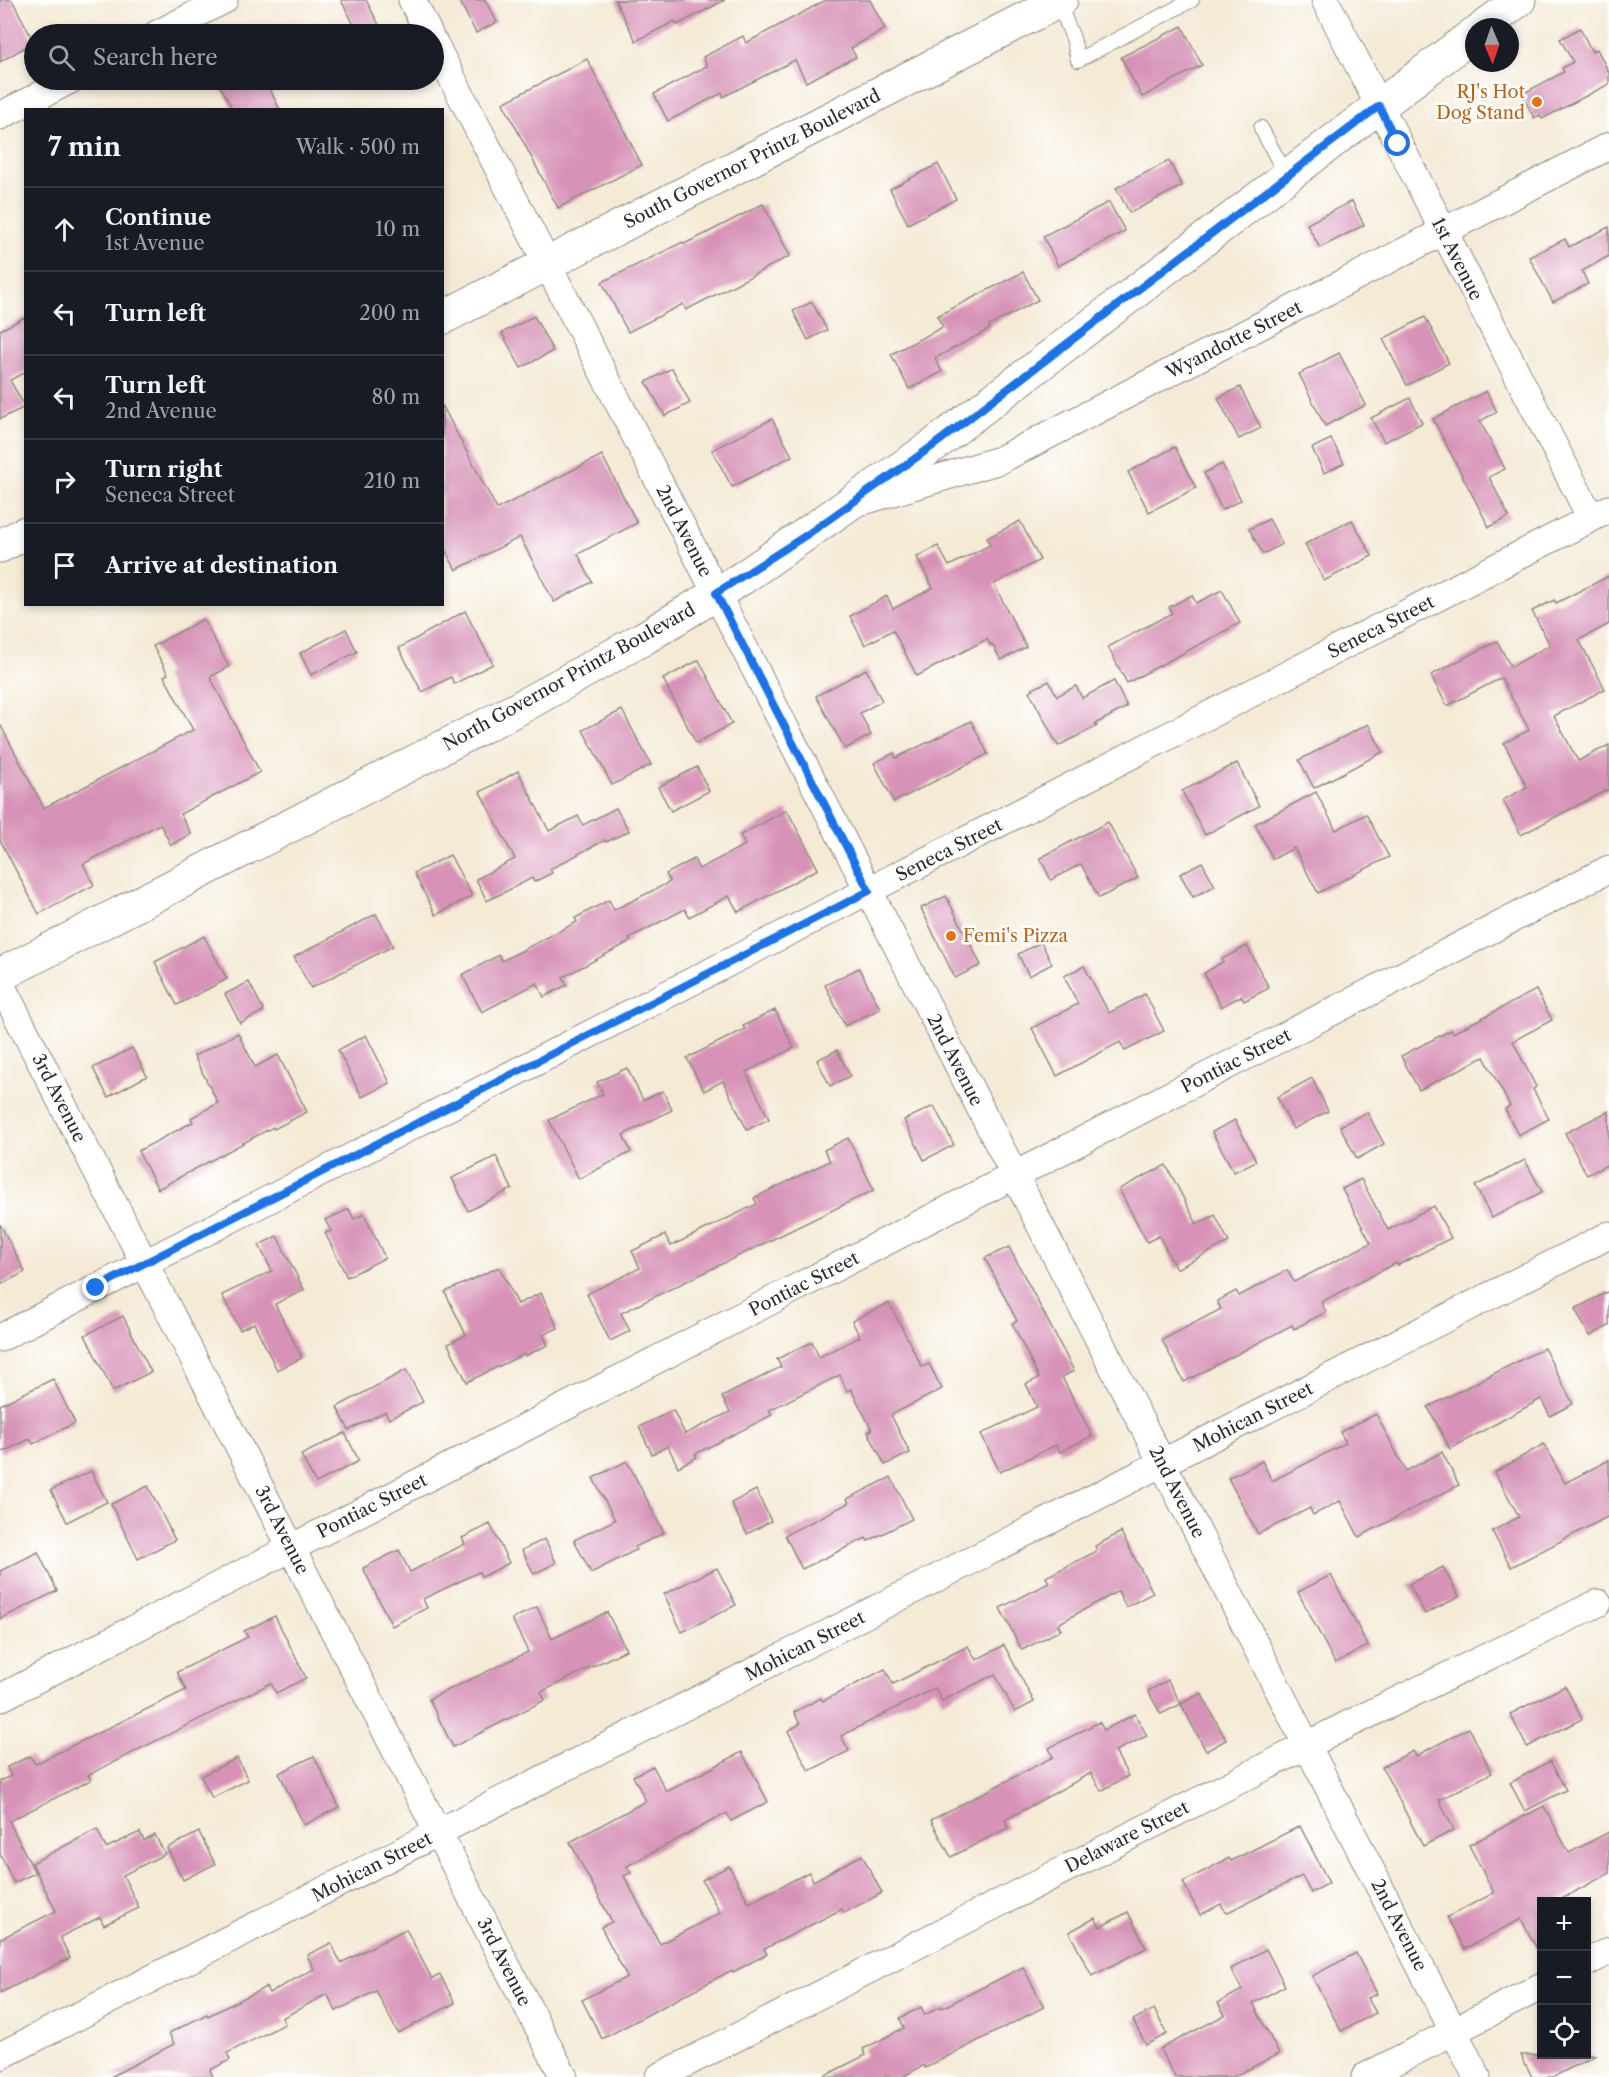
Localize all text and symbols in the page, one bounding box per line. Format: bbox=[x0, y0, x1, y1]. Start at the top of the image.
north arrow bbox=[1465, 18, 1519, 72]
search box bbox=[24, 24, 444, 90]
icon: search bbox=[45, 41, 78, 74]
text: Search here bbox=[93, 44, 218, 71]
place label: RJ's Hot Dog Stand bbox=[1436, 81, 1526, 124]
street label: South Governor Printz Boulevard bbox=[620, 84, 884, 234]
marker: RJ's Hot Dog Stand bbox=[1530, 95, 1544, 109]
route start bbox=[1384, 130, 1410, 156]
text: 7 min bbox=[48, 131, 121, 163]
text: Walk · 500 m bbox=[296, 135, 420, 159]
text: Continue bbox=[105, 204, 211, 231]
icon: ahead bbox=[48, 213, 81, 246]
street label: 1st Avenue bbox=[1427, 214, 1487, 304]
text: 10 m bbox=[375, 217, 420, 241]
text: 1st Avenue bbox=[105, 231, 205, 255]
street label: Wyandotte Street bbox=[1161, 296, 1306, 384]
icon: left bbox=[48, 297, 81, 330]
text: Turn left bbox=[105, 300, 206, 327]
text: 200 m bbox=[359, 301, 420, 325]
text: Turn left bbox=[105, 372, 206, 399]
icon: left bbox=[48, 381, 81, 414]
text: 80 m bbox=[372, 385, 420, 409]
text: 2nd Avenue bbox=[105, 399, 217, 423]
text: Turn right bbox=[105, 456, 223, 483]
icon: right bbox=[48, 465, 81, 498]
text: 210 m bbox=[363, 469, 420, 493]
street label: 2nd Avenue bbox=[651, 481, 717, 581]
text: Seneca Street bbox=[105, 483, 235, 507]
icon: arrive bbox=[48, 549, 81, 582]
text: Arrive at destination bbox=[105, 552, 338, 579]
street label: Seneca Street bbox=[1324, 590, 1439, 663]
street label: North Governor Printz Boulevard bbox=[439, 598, 699, 756]
street label: Seneca Street bbox=[892, 813, 1007, 886]
place label: Femi's Pizza bbox=[963, 925, 1069, 947]
marker: Femi's Pizza bbox=[944, 929, 958, 943]
street label: 2nd Avenue bbox=[922, 1010, 988, 1110]
street label: Pontiac Street bbox=[1177, 1024, 1295, 1098]
street label: 3rd Avenue bbox=[27, 1050, 91, 1146]
street label: Pontiac Street bbox=[745, 1247, 863, 1321]
route end bbox=[82, 1274, 108, 1300]
street label: Mohican Street bbox=[1189, 1377, 1317, 1457]
street label: 2nd Avenue bbox=[1144, 1442, 1210, 1542]
street label: Pontiac Street bbox=[313, 1469, 431, 1543]
street label: 3rd Avenue bbox=[250, 1482, 314, 1578]
street label: Mohican Street bbox=[741, 1606, 869, 1686]
street label: Delaware Street bbox=[1061, 1796, 1193, 1878]
street label: Mohican Street bbox=[308, 1827, 436, 1907]
street label: 2nd Avenue bbox=[1366, 1875, 1432, 1975]
map controls bbox=[1537, 1897, 1591, 2059]
button: + bbox=[1537, 1897, 1591, 1951]
street label: 3rd Avenue bbox=[472, 1914, 536, 2010]
button: − bbox=[1537, 1951, 1591, 2005]
button: locate bbox=[1537, 2005, 1591, 2059]

